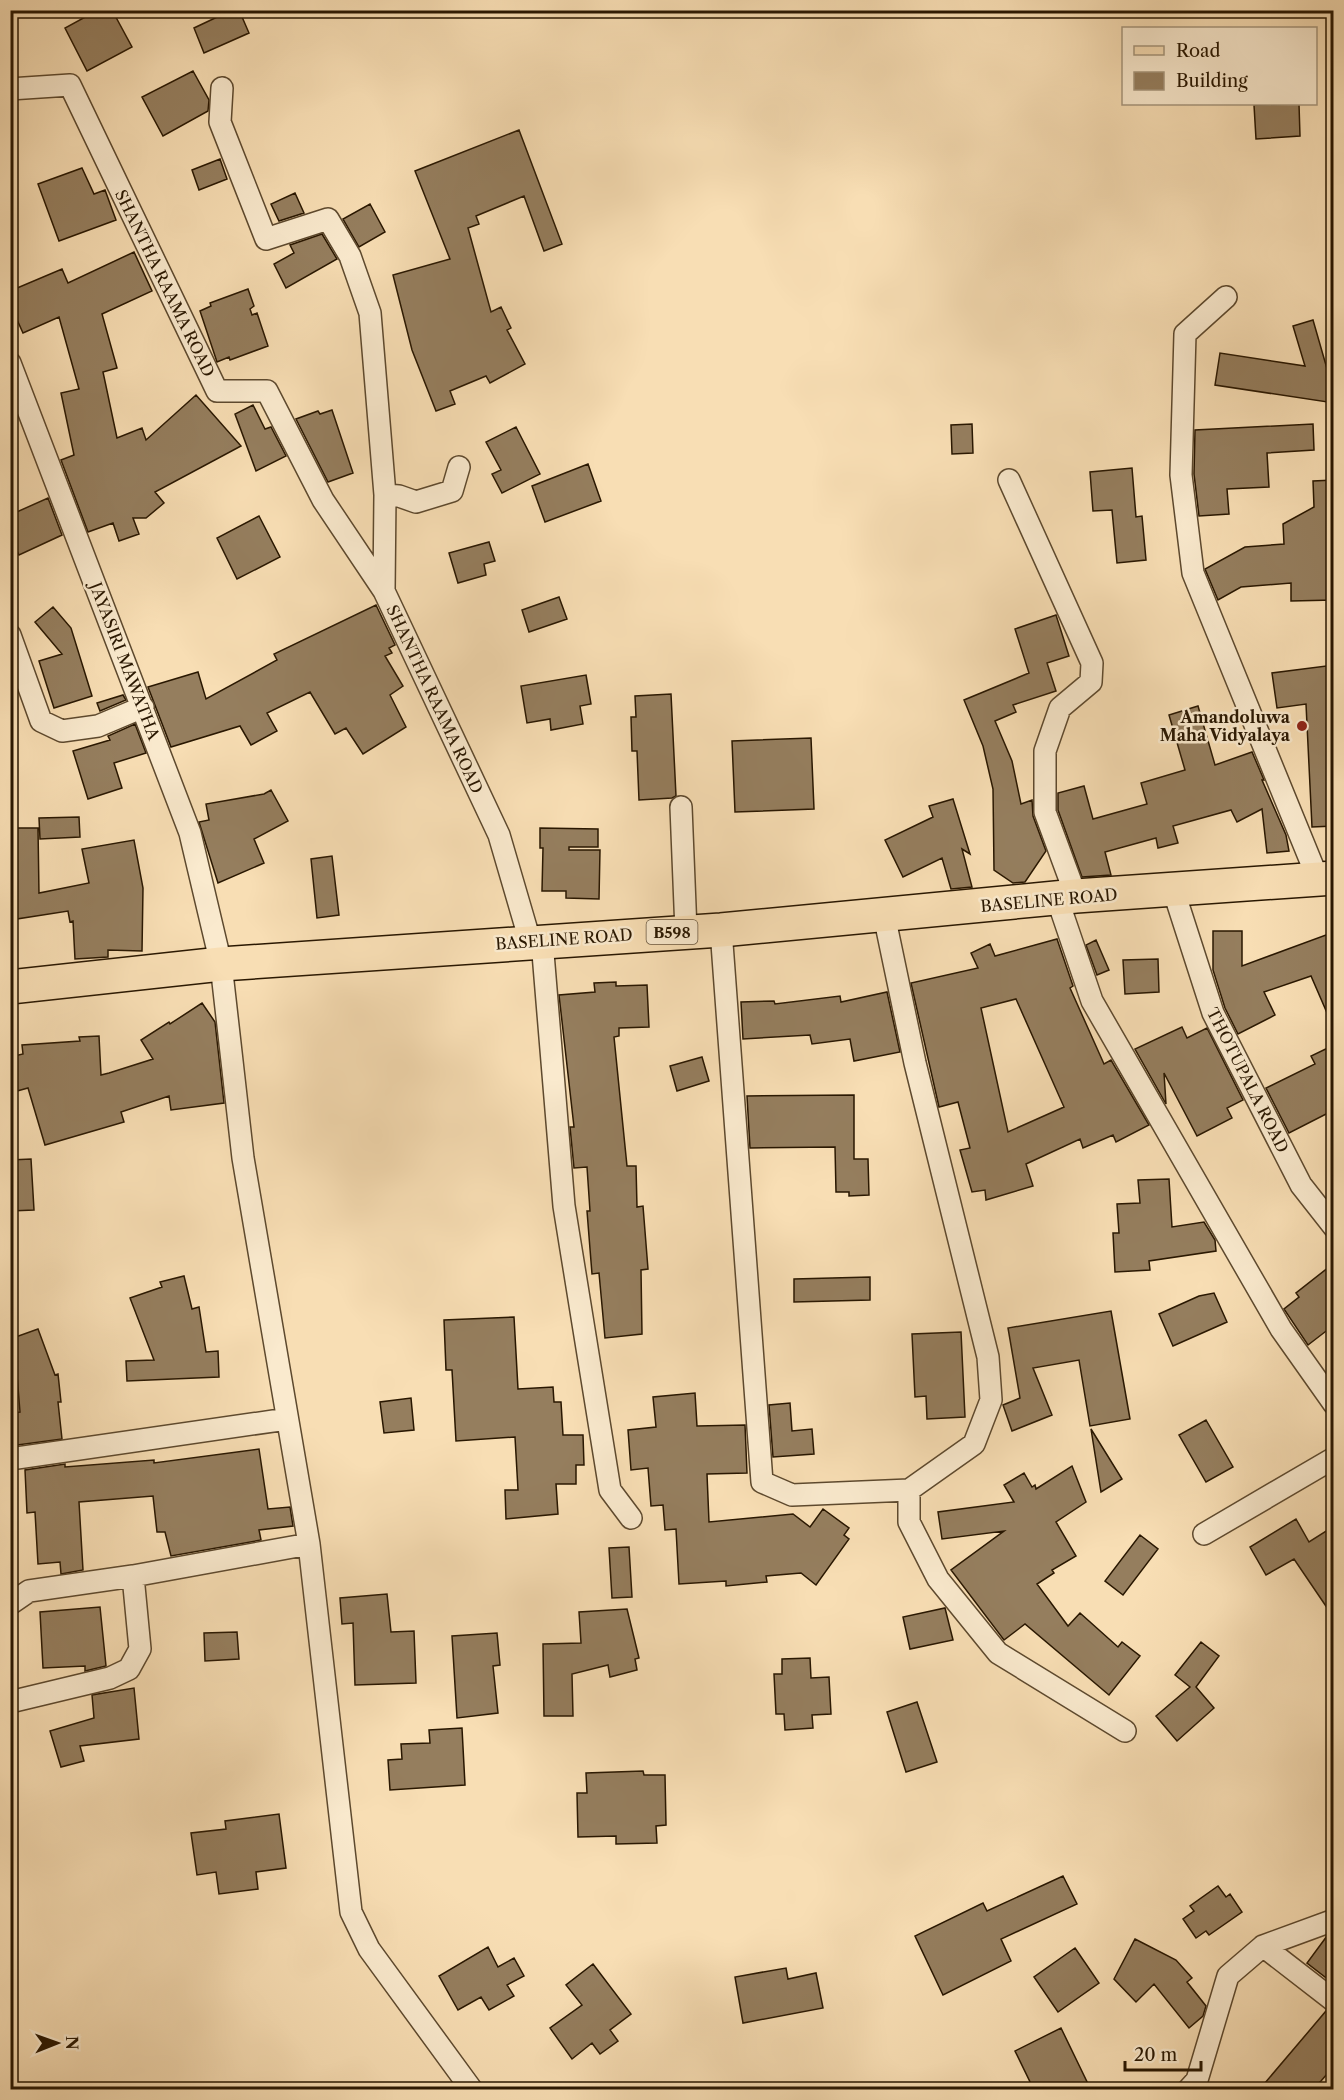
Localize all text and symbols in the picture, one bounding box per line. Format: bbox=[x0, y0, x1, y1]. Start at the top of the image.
legend bbox=[1122, 27, 1317, 105]
text: Road bbox=[1176, 40, 1221, 62]
text: Building bbox=[1176, 70, 1248, 92]
street label: SHANTHA RAAMA ROAD bbox=[111, 186, 219, 380]
street label: JAYASIRI MAWATHA bbox=[85, 577, 165, 744]
street label: SHANTHA RAAMA ROAD bbox=[382, 602, 488, 796]
place label: Amandoluwa Maha Vidyalaya bbox=[1160, 707, 1291, 745]
marker: Amandoluwa Maha Vidyalaya bbox=[1295, 719, 1309, 733]
street label: BASELINE ROAD bbox=[980, 884, 1118, 916]
road number: B598 bbox=[646, 920, 698, 944]
street label: BASELINE ROAD bbox=[495, 924, 633, 954]
street label: THOTUPALA ROAD bbox=[1203, 1004, 1293, 1156]
north arrow bbox=[27, 2013, 87, 2073]
scale bar bbox=[1125, 2034, 1202, 2072]
text: N bbox=[62, 2036, 82, 2050]
text: 20 m bbox=[1134, 2044, 1178, 2066]

